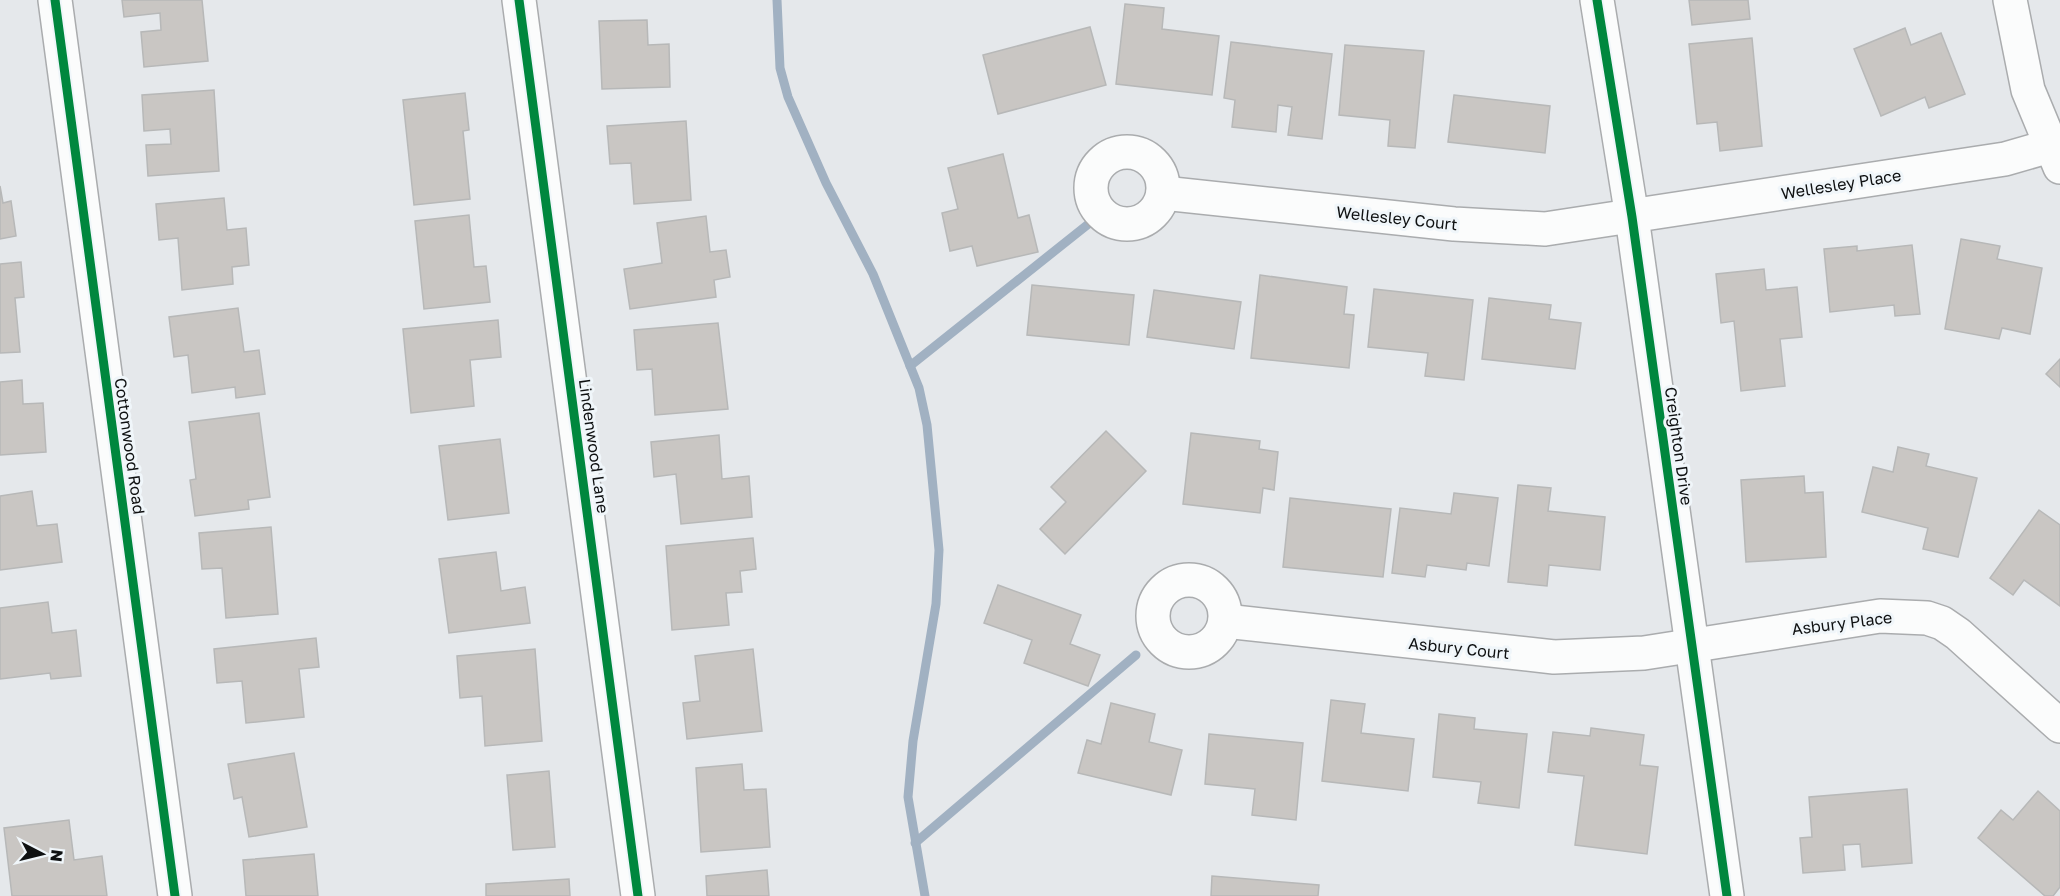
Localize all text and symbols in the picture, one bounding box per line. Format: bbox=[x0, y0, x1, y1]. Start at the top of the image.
street label: Wellesley Place bbox=[1779, 165, 1903, 203]
street label: Wellesley Court bbox=[1335, 202, 1459, 234]
street label: Cottonwood Road bbox=[111, 377, 149, 515]
street label: Lindenwood Lane bbox=[575, 378, 613, 514]
street label: Creighton Drive bbox=[1661, 385, 1697, 507]
street label: Asbury Place bbox=[1791, 607, 1893, 639]
street label: Asbury Court bbox=[1408, 633, 1510, 663]
north arrow bbox=[12, 824, 72, 884]
text: N bbox=[46, 849, 68, 863]

